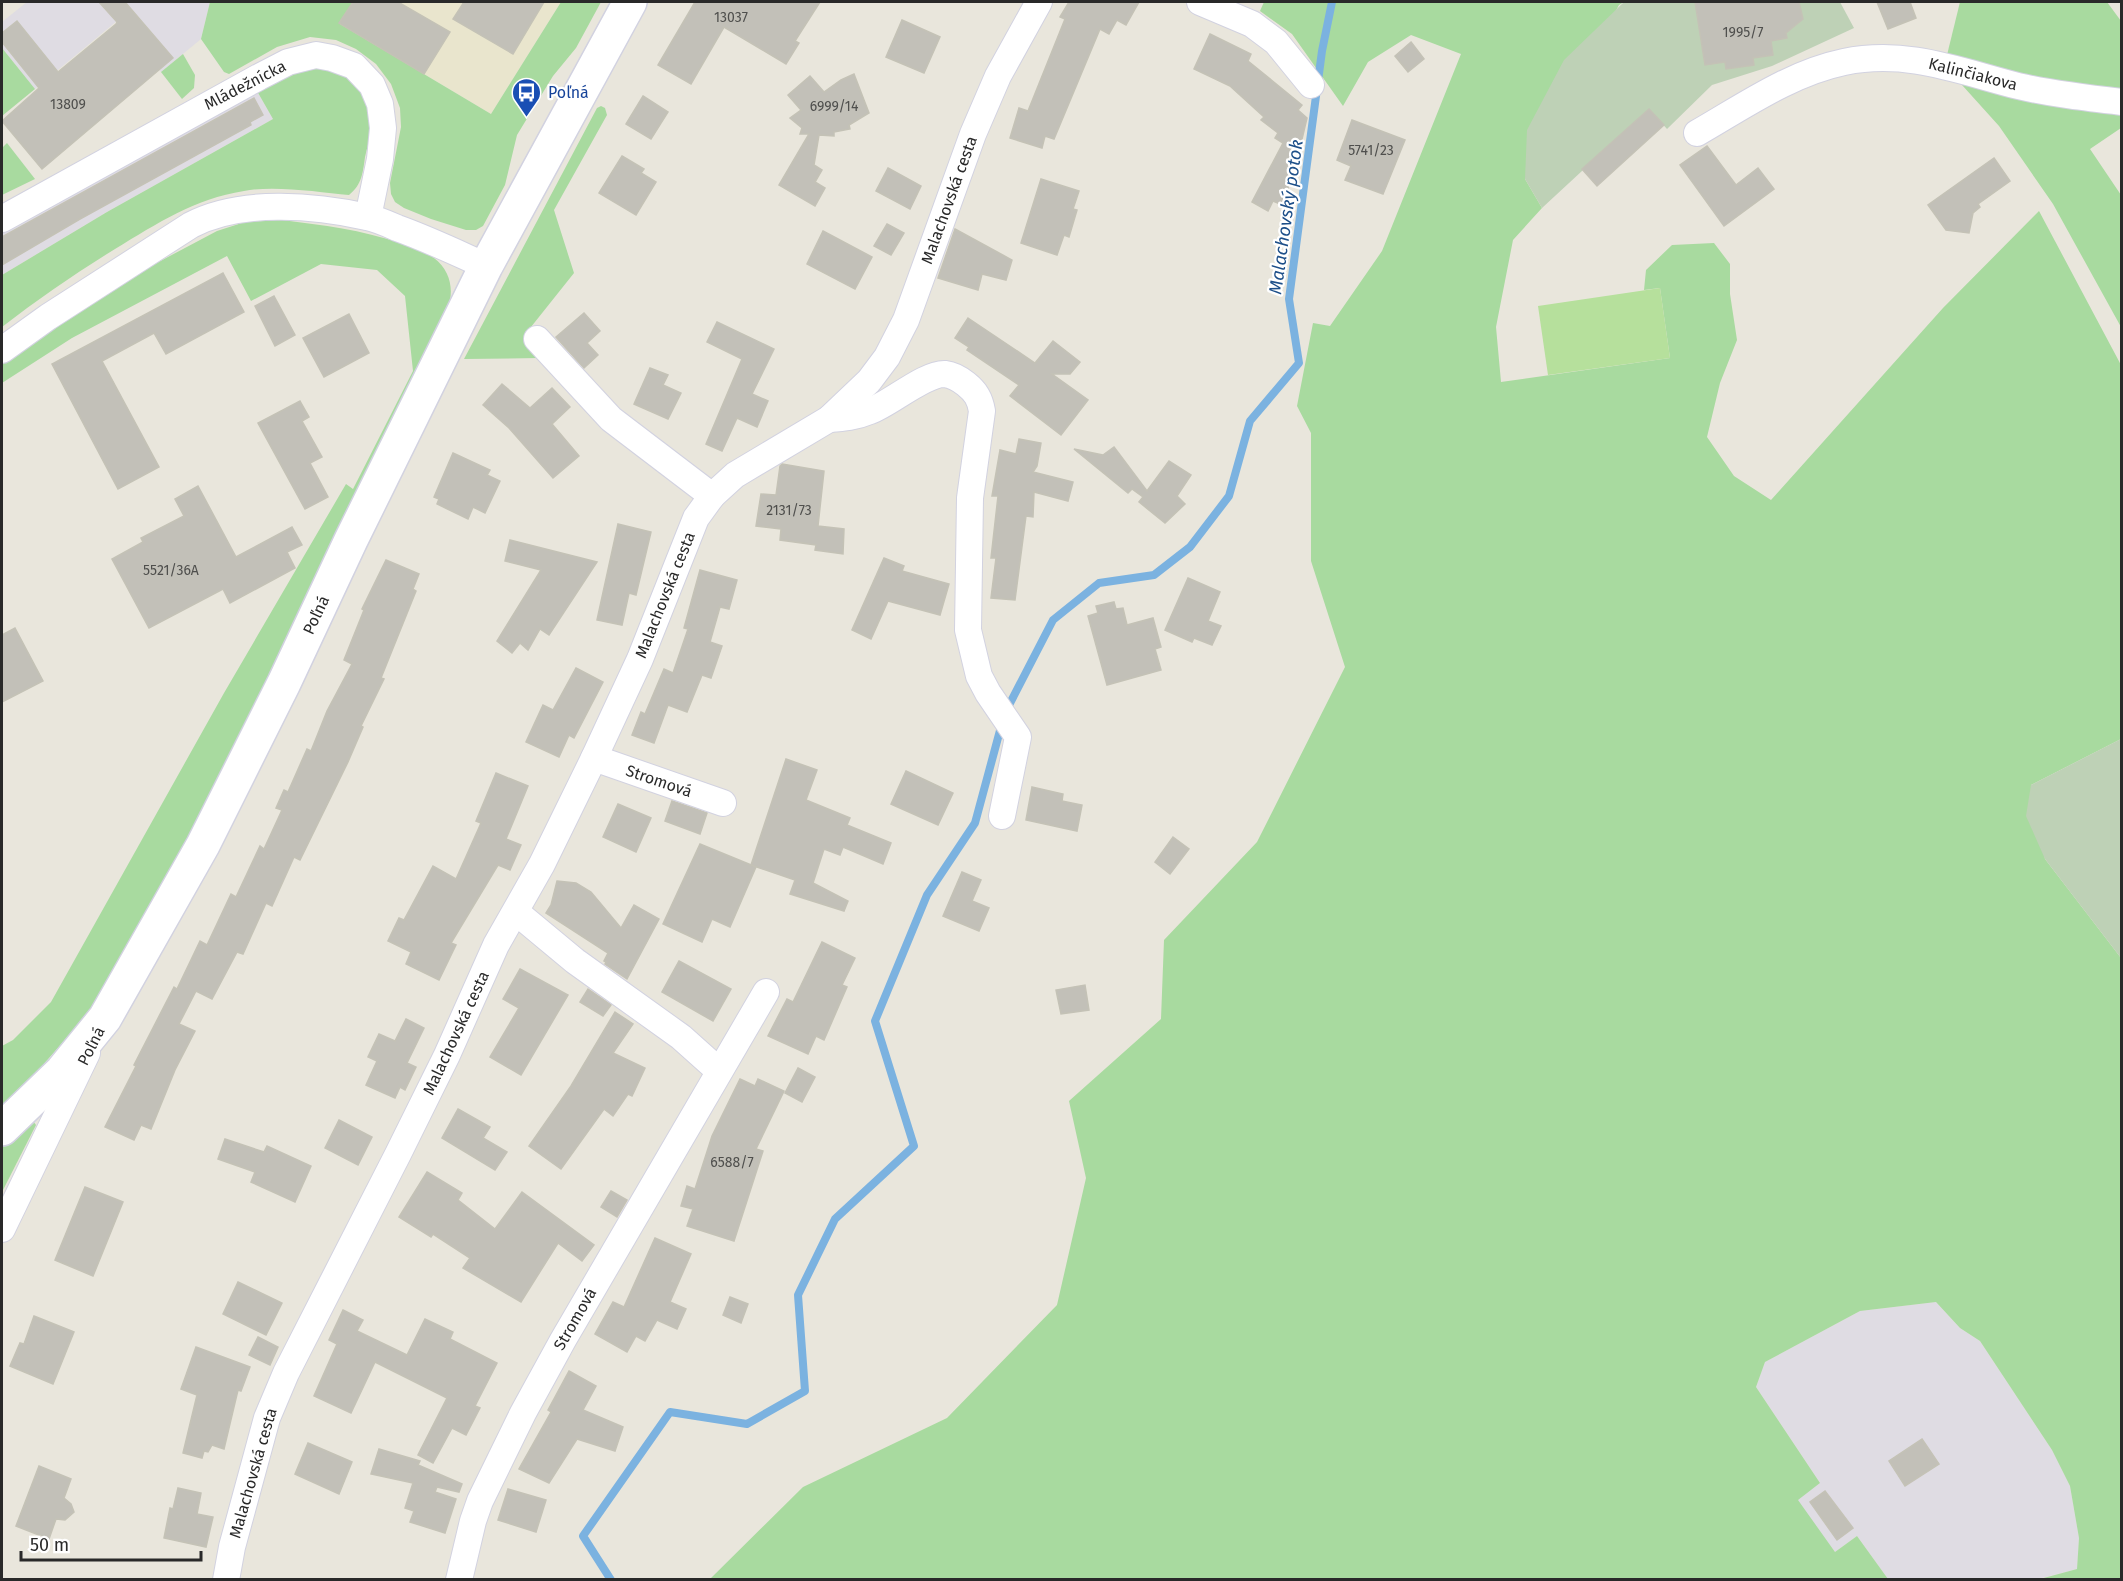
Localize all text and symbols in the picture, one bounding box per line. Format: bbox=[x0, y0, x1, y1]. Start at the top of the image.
house number: 13037 bbox=[714, 9, 748, 26]
house number: 1995/7 bbox=[1723, 24, 1764, 41]
street label: Kalinčiakova bbox=[1927, 54, 2019, 94]
street label: Mládežnícka bbox=[201, 56, 289, 114]
bus stop icon: Poľná bbox=[511, 76, 543, 118]
place label: Poľná bbox=[548, 83, 589, 102]
house number: 13809 bbox=[50, 96, 86, 113]
house number: 6999/14 bbox=[810, 98, 859, 115]
street label: Malachovská cesta bbox=[917, 133, 981, 267]
water label: Malachovský potok bbox=[1264, 138, 1308, 296]
house number: 5741/23 bbox=[1348, 142, 1394, 159]
house number: 2131/73 bbox=[766, 502, 812, 519]
street label: Malachovská cesta bbox=[631, 529, 699, 661]
house number: 5521/36A bbox=[143, 562, 199, 579]
street label: Poľná bbox=[299, 593, 333, 637]
street label: Stromová bbox=[623, 761, 695, 801]
street label: Malachovská cesta bbox=[419, 968, 493, 1098]
street label: Poľná bbox=[73, 1024, 109, 1068]
house number: 6588/7 bbox=[710, 1154, 754, 1171]
street label: Stromová bbox=[550, 1284, 600, 1354]
street label: Malachovská cesta bbox=[225, 1406, 281, 1540]
scale bar bbox=[21, 1524, 201, 1562]
text: 50 m bbox=[30, 1534, 69, 1556]

